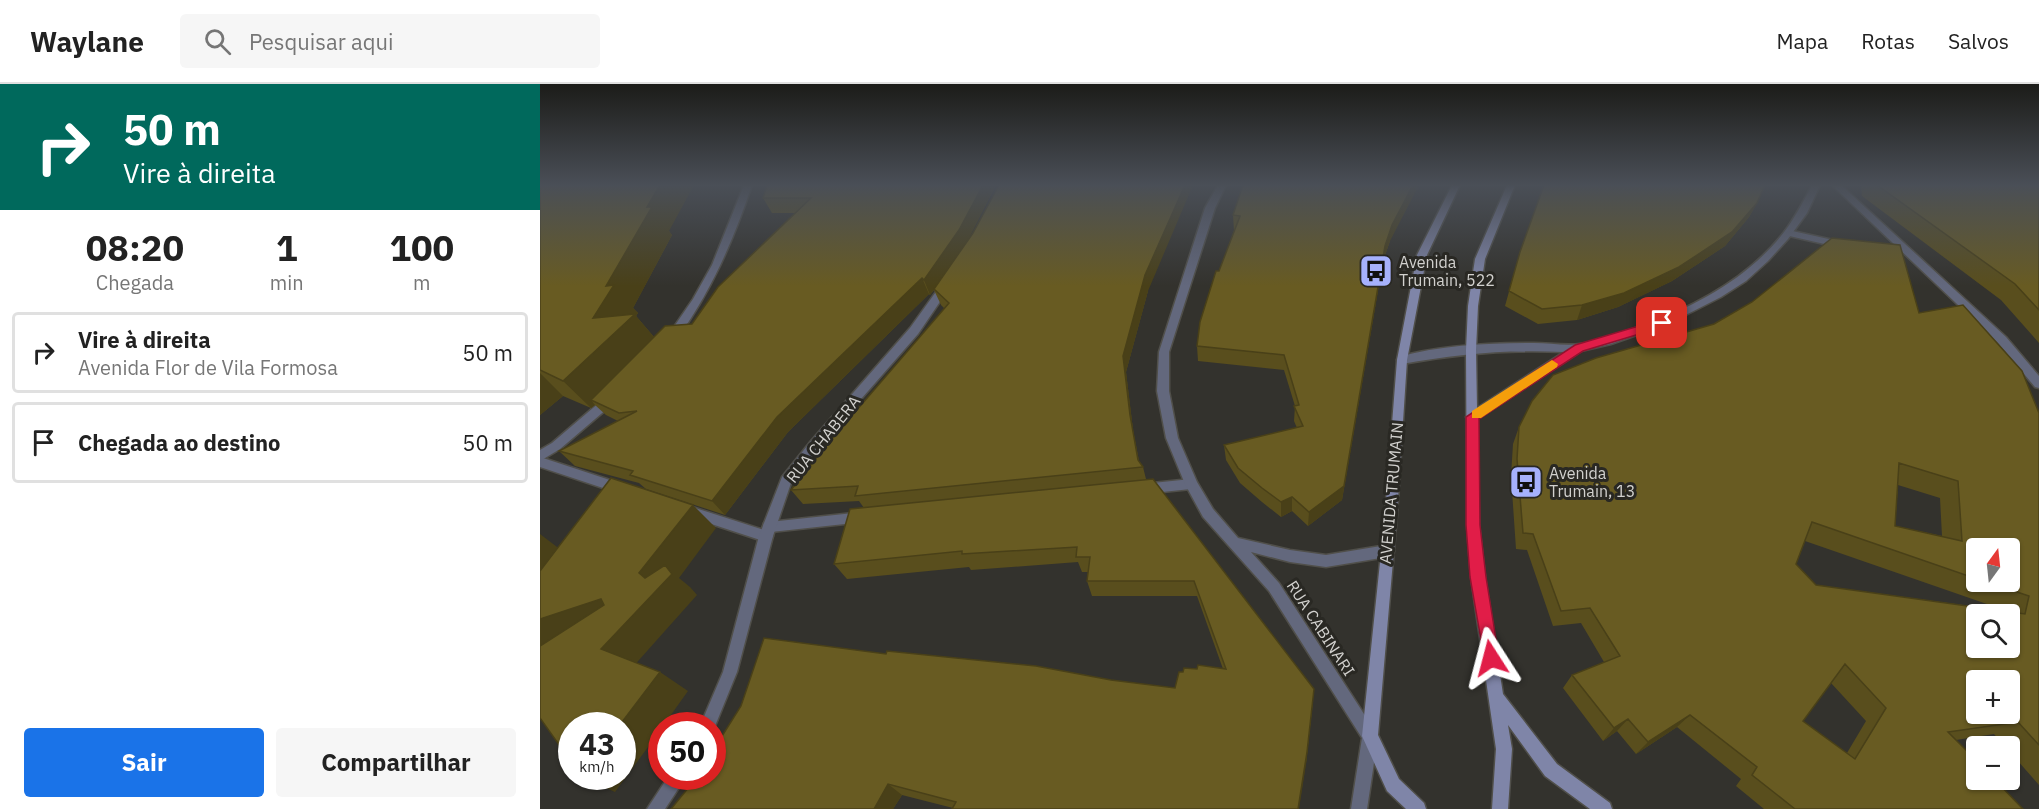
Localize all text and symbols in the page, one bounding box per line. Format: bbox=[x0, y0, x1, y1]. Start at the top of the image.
search box bbox=[180, 14, 600, 68]
text: Waylane bbox=[30, 23, 144, 60]
icon: search bbox=[201, 25, 234, 58]
text: Pesquisar aqui bbox=[249, 27, 394, 56]
text: Mapa bbox=[1777, 27, 1828, 55]
text: Rotas bbox=[1861, 27, 1915, 55]
text: Salvos bbox=[1948, 27, 2009, 55]
text: 50 m bbox=[123, 102, 221, 157]
icon: right bbox=[24, 108, 102, 186]
text: Vire à direita bbox=[123, 155, 276, 190]
text: 08:20 bbox=[86, 224, 184, 271]
text: 1 bbox=[276, 224, 298, 271]
text: 100 bbox=[389, 224, 454, 271]
place label: Avenida Trumain, 522 bbox=[1399, 252, 1495, 290]
bus stop icon: Avenida Trumain, 522 bbox=[1358, 253, 1394, 289]
text: Chegada bbox=[96, 269, 174, 296]
text: min bbox=[270, 269, 304, 296]
text: m bbox=[413, 269, 431, 296]
pin bbox=[1636, 297, 1687, 348]
icon: arrive bbox=[1645, 306, 1678, 339]
text: Vire à direita bbox=[78, 325, 211, 354]
icon: right bbox=[27, 336, 60, 369]
text: 50 m bbox=[462, 338, 513, 367]
text: Avenida Flor de Vila Formosa bbox=[78, 354, 338, 381]
street label: RUA CHABERA bbox=[782, 391, 864, 487]
street label: AVENIDA TRUMAIN bbox=[1375, 421, 1407, 565]
icon: arrive bbox=[27, 426, 60, 459]
text: Chegada ao destino bbox=[78, 428, 281, 457]
text: 50 m bbox=[462, 428, 513, 457]
place label: Avenida Trumain, 13 bbox=[1549, 463, 1635, 501]
bus stop icon: Avenida Trumain, 13 bbox=[1508, 464, 1544, 500]
north arrow bbox=[1966, 538, 2020, 592]
map controls bbox=[1966, 538, 2020, 790]
street label: RUA CABINARI bbox=[1283, 576, 1359, 680]
button: search bbox=[1966, 604, 2020, 658]
position arrow bbox=[1459, 626, 1523, 690]
button: + bbox=[1966, 670, 2020, 724]
speed limit sign: 50 bbox=[648, 712, 726, 790]
text: 43 bbox=[579, 724, 615, 763]
button: Sair bbox=[24, 728, 264, 797]
button: Compartilhar bbox=[276, 728, 516, 797]
button: − bbox=[1966, 736, 2020, 790]
text: km/h bbox=[579, 757, 615, 776]

